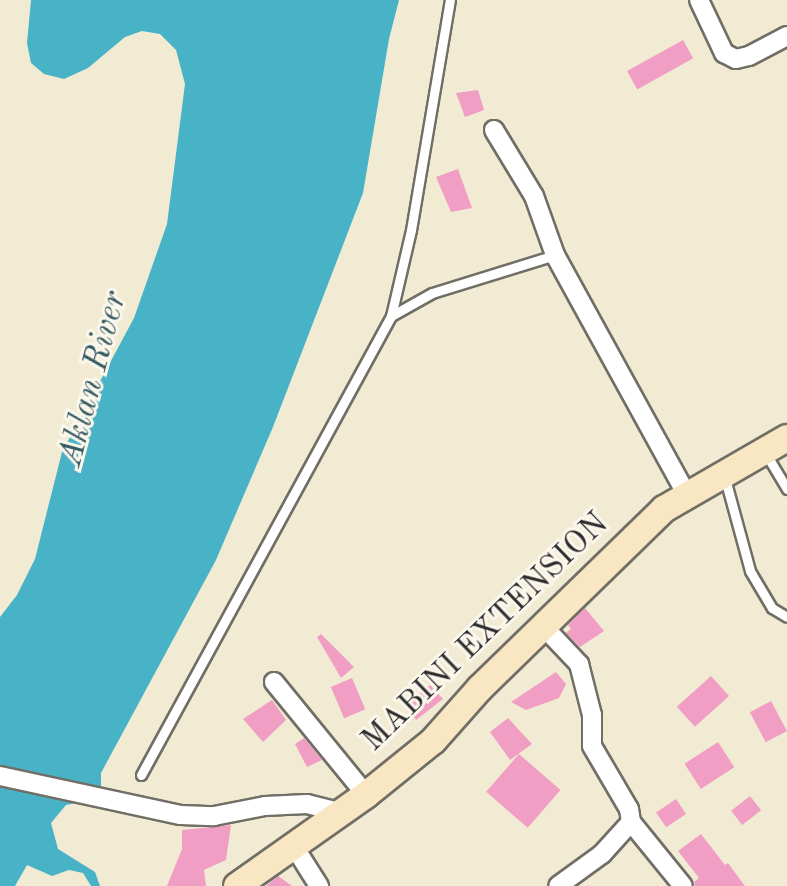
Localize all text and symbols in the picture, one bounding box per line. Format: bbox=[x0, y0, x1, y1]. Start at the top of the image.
water label: Aklan River bbox=[51, 287, 137, 471]
street label: MABINI EXTENSION bbox=[355, 506, 617, 760]

